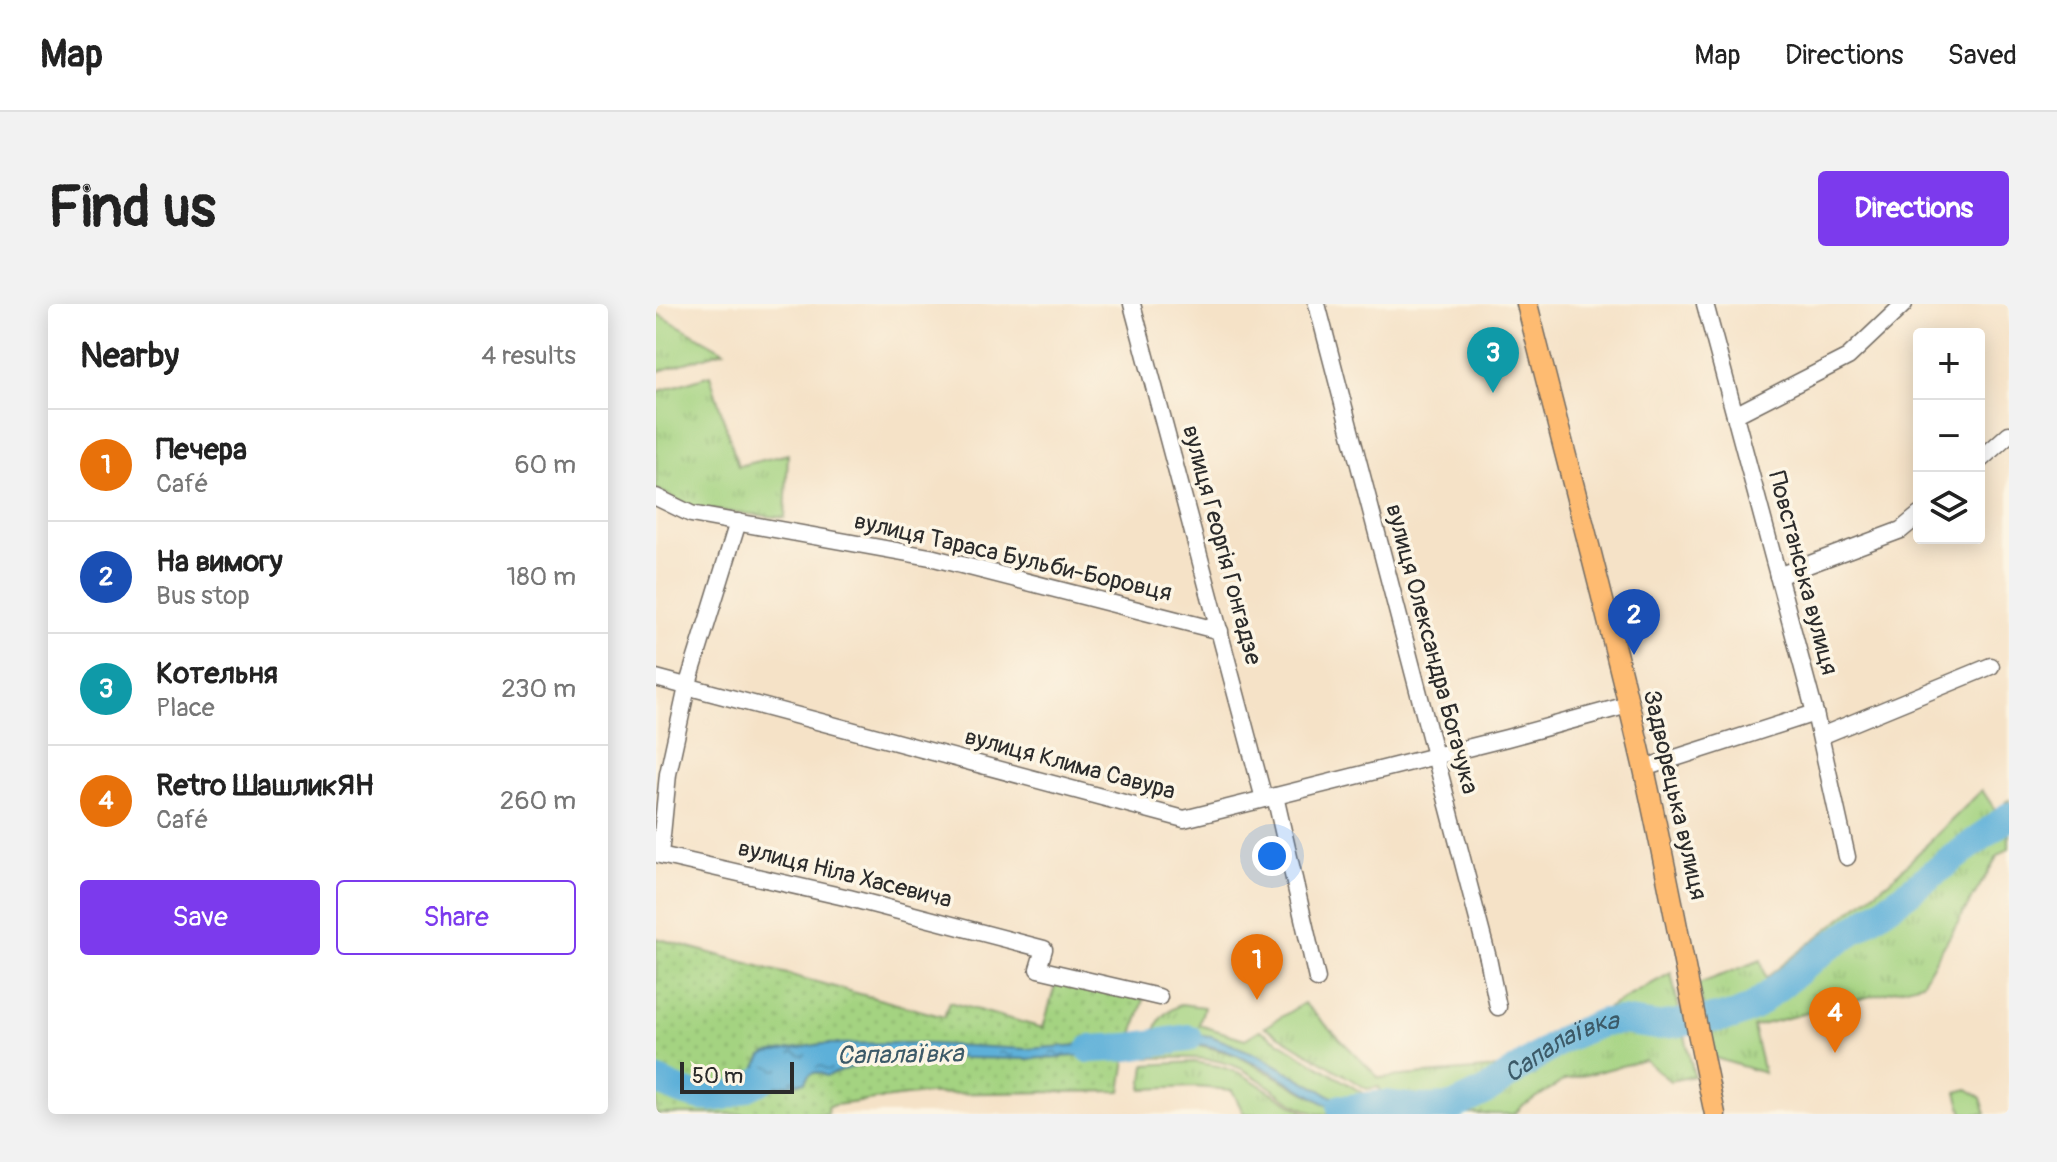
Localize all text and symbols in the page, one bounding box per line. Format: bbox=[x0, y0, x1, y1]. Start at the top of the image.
text: Map bbox=[40, 31, 103, 79]
text: Map bbox=[1694, 38, 1741, 73]
text: Directions bbox=[1785, 38, 1904, 73]
text: Saved bbox=[1948, 38, 2017, 73]
button: Directions bbox=[1818, 171, 2009, 246]
text: Find us bbox=[48, 174, 216, 243]
pin: 3 bbox=[1467, 327, 1519, 393]
map controls bbox=[1913, 328, 1985, 544]
button: + bbox=[1913, 328, 1985, 400]
text: Nearby bbox=[80, 335, 179, 378]
text: 4 results bbox=[481, 340, 576, 372]
button: − bbox=[1913, 400, 1985, 472]
street label: вулиця Георгія Гонгадзе bbox=[1176, 422, 1268, 668]
text: Печера bbox=[156, 431, 247, 468]
text: 1 bbox=[101, 449, 111, 481]
text: 60 m bbox=[514, 449, 576, 481]
text: Café bbox=[156, 468, 209, 500]
street label: Повстанська вулиця bbox=[1762, 468, 1844, 678]
button: layers bbox=[1913, 472, 1985, 544]
street label: вулиця Олександра Богачука bbox=[1379, 501, 1485, 797]
street label: вулиця Тараса Бульби-Боровця bbox=[851, 506, 1175, 608]
text: На вимогу bbox=[156, 543, 282, 580]
text: 2 bbox=[99, 561, 113, 593]
text: 180 m bbox=[506, 561, 576, 593]
text: Bus stop bbox=[156, 580, 250, 612]
pin: 2 bbox=[1608, 589, 1660, 655]
text: Котельня bbox=[156, 655, 278, 692]
text: 3 bbox=[99, 673, 113, 705]
text: 230 m bbox=[501, 673, 576, 705]
street label: Задворецька вулиця bbox=[1637, 687, 1713, 903]
text: Place bbox=[156, 692, 215, 724]
street label: вулиця Клима Савура bbox=[962, 722, 1178, 806]
text: Retro ШашликЯН bbox=[156, 767, 374, 804]
text: 4 bbox=[98, 785, 114, 817]
text: 260 m bbox=[500, 785, 576, 817]
text: Café bbox=[156, 804, 209, 836]
street label: вулиця Ніла Хасевича bbox=[735, 833, 955, 915]
your location bbox=[1252, 836, 1292, 876]
button: Save bbox=[80, 880, 320, 955]
button: Share bbox=[336, 880, 576, 955]
pin: 1 bbox=[1231, 934, 1283, 1000]
pin: 4 bbox=[1809, 987, 1861, 1053]
water label: Сапалаївка bbox=[1498, 1005, 1621, 1090]
water label: Сапалаївка bbox=[837, 1038, 965, 1072]
scale bar bbox=[680, 1058, 794, 1094]
text: 50 m bbox=[692, 1062, 743, 1090]

